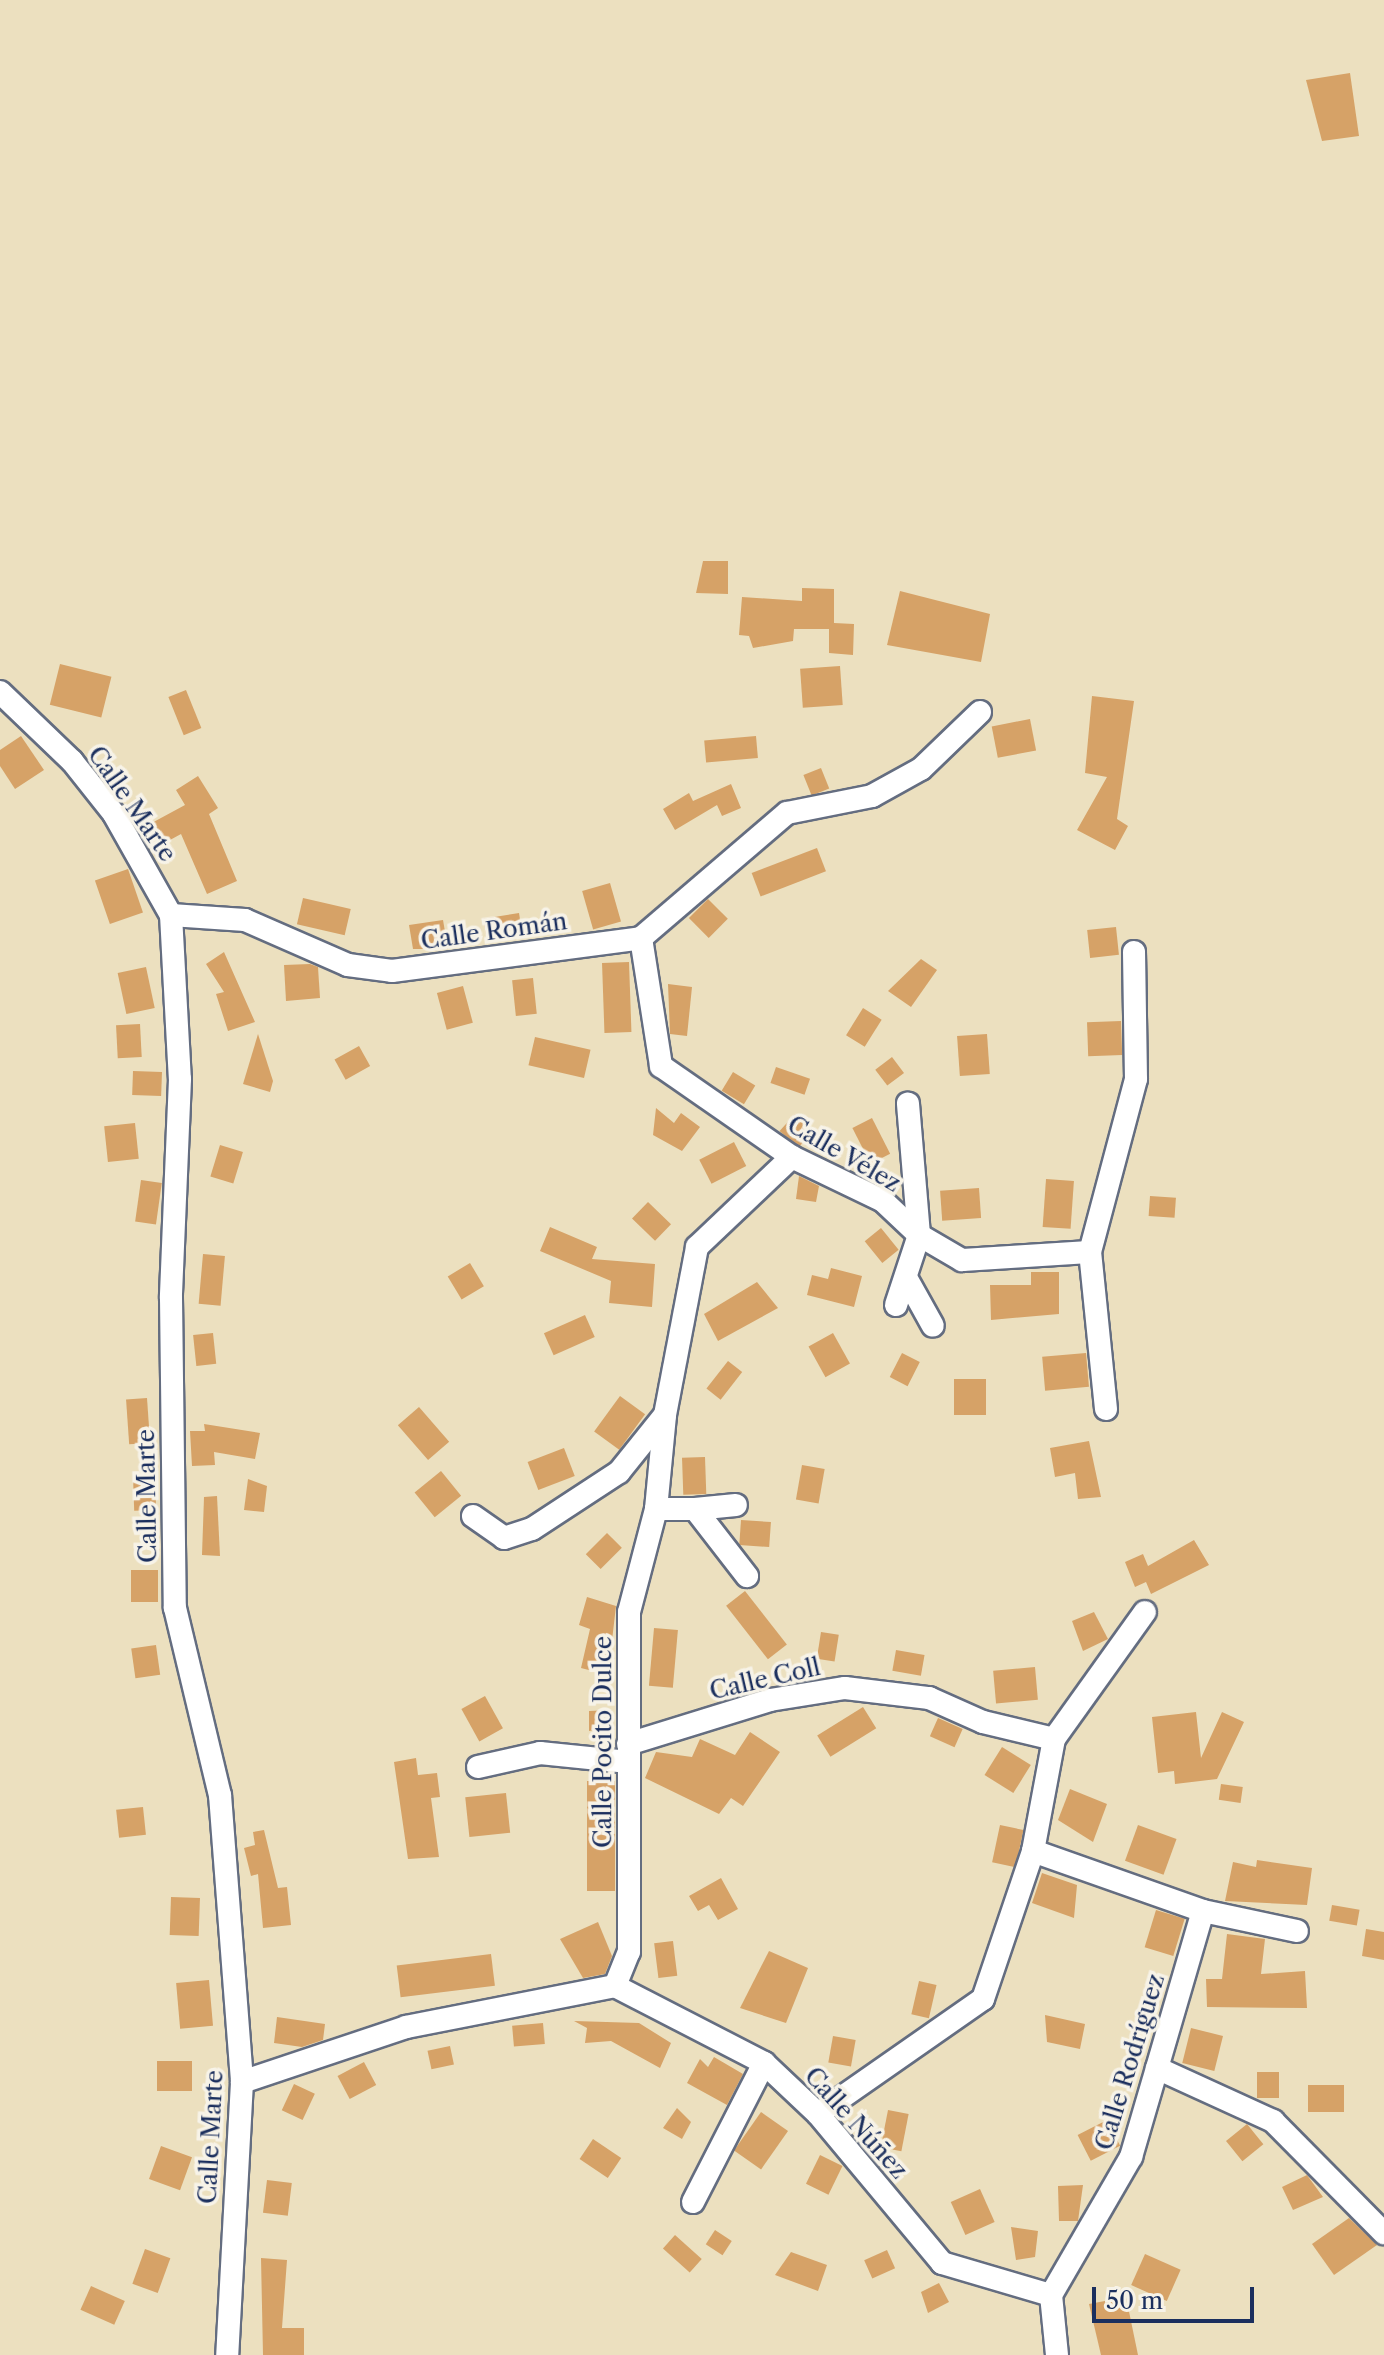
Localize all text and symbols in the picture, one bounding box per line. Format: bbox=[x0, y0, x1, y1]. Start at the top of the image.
street label: Calle Marte bbox=[82, 741, 182, 867]
street label: Calle Román bbox=[419, 906, 569, 956]
street label: Calle Vélez bbox=[782, 1110, 906, 1198]
street label: Calle Marte bbox=[131, 1429, 163, 1563]
street label: Calle Pocito Dulce bbox=[589, 1636, 617, 1848]
street label: Calle Coll bbox=[707, 1652, 823, 1706]
street label: Calle Rodríguez bbox=[1090, 1970, 1170, 2154]
street label: Calle Núñez bbox=[799, 2062, 913, 2184]
street label: Calle Marte bbox=[193, 2069, 229, 2205]
scale bar bbox=[1096, 2271, 1258, 2321]
text: 50 m bbox=[1106, 2286, 1163, 2315]

